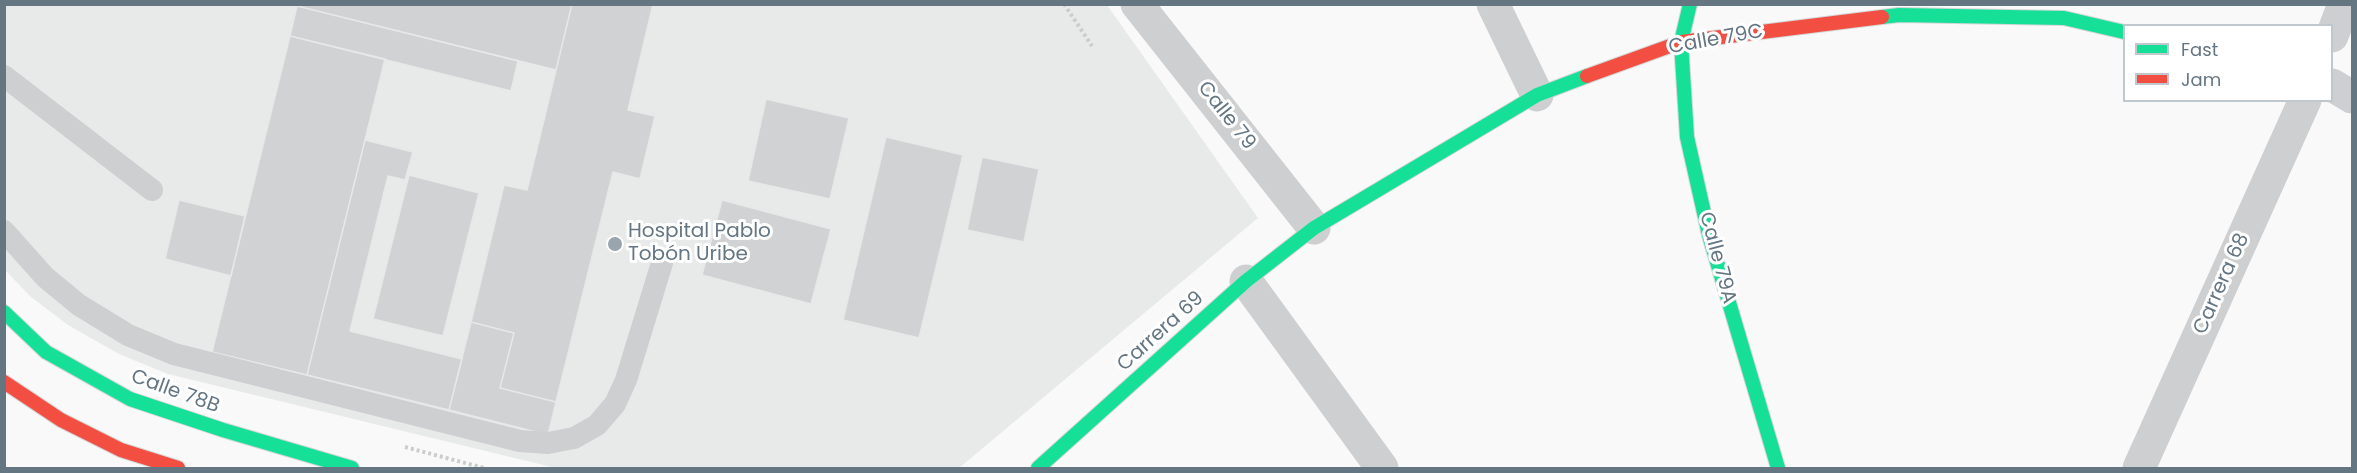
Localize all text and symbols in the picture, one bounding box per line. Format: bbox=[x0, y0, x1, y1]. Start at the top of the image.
street label: Calle 79C bbox=[1667, 20, 1765, 60]
legend bbox=[2123, 24, 2333, 102]
text: Fast bbox=[2181, 37, 2218, 62]
text: Jam bbox=[2181, 67, 2221, 92]
street label: Calle 79 bbox=[1192, 77, 1260, 155]
street label: Calle 79A bbox=[1693, 210, 1741, 306]
place label: Hospital Pablo Tobón Uribe bbox=[628, 220, 771, 267]
street label: Carrera 68 bbox=[2189, 230, 2255, 338]
marker: Hospital Pablo Tobón Uribe bbox=[606, 235, 624, 253]
street label: Carrera 69 bbox=[1113, 287, 1209, 377]
street label: Calle 78B bbox=[128, 365, 222, 419]

